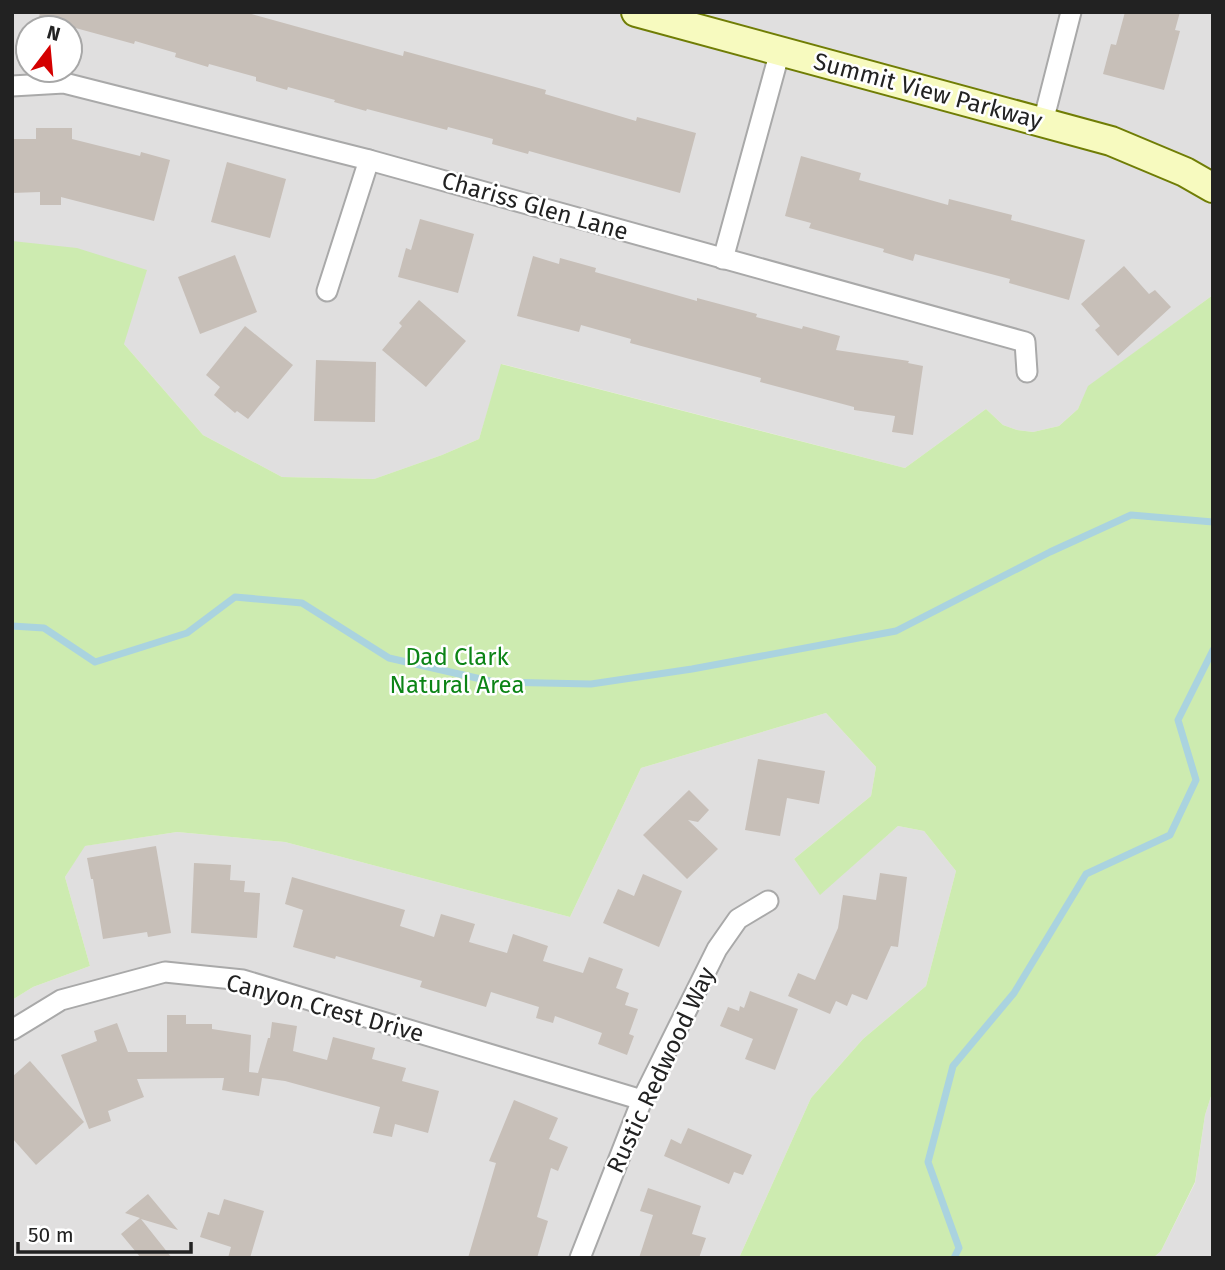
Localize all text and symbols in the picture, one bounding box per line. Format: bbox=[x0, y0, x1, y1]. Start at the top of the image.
north arrow bbox=[14, 14, 84, 84]
text: N bbox=[44, 20, 63, 46]
street label: Summit View Parkway bbox=[811, 47, 1045, 135]
street label: Chariss Glen Lane bbox=[439, 166, 631, 246]
park label: Dad Clark Natural Area bbox=[390, 643, 524, 699]
street label: Rustic Redwood Way bbox=[601, 962, 721, 1177]
street label: Canyon Crest Drive bbox=[223, 968, 427, 1048]
scale bar bbox=[18, 1210, 191, 1254]
text: 50 m bbox=[28, 1222, 74, 1248]

